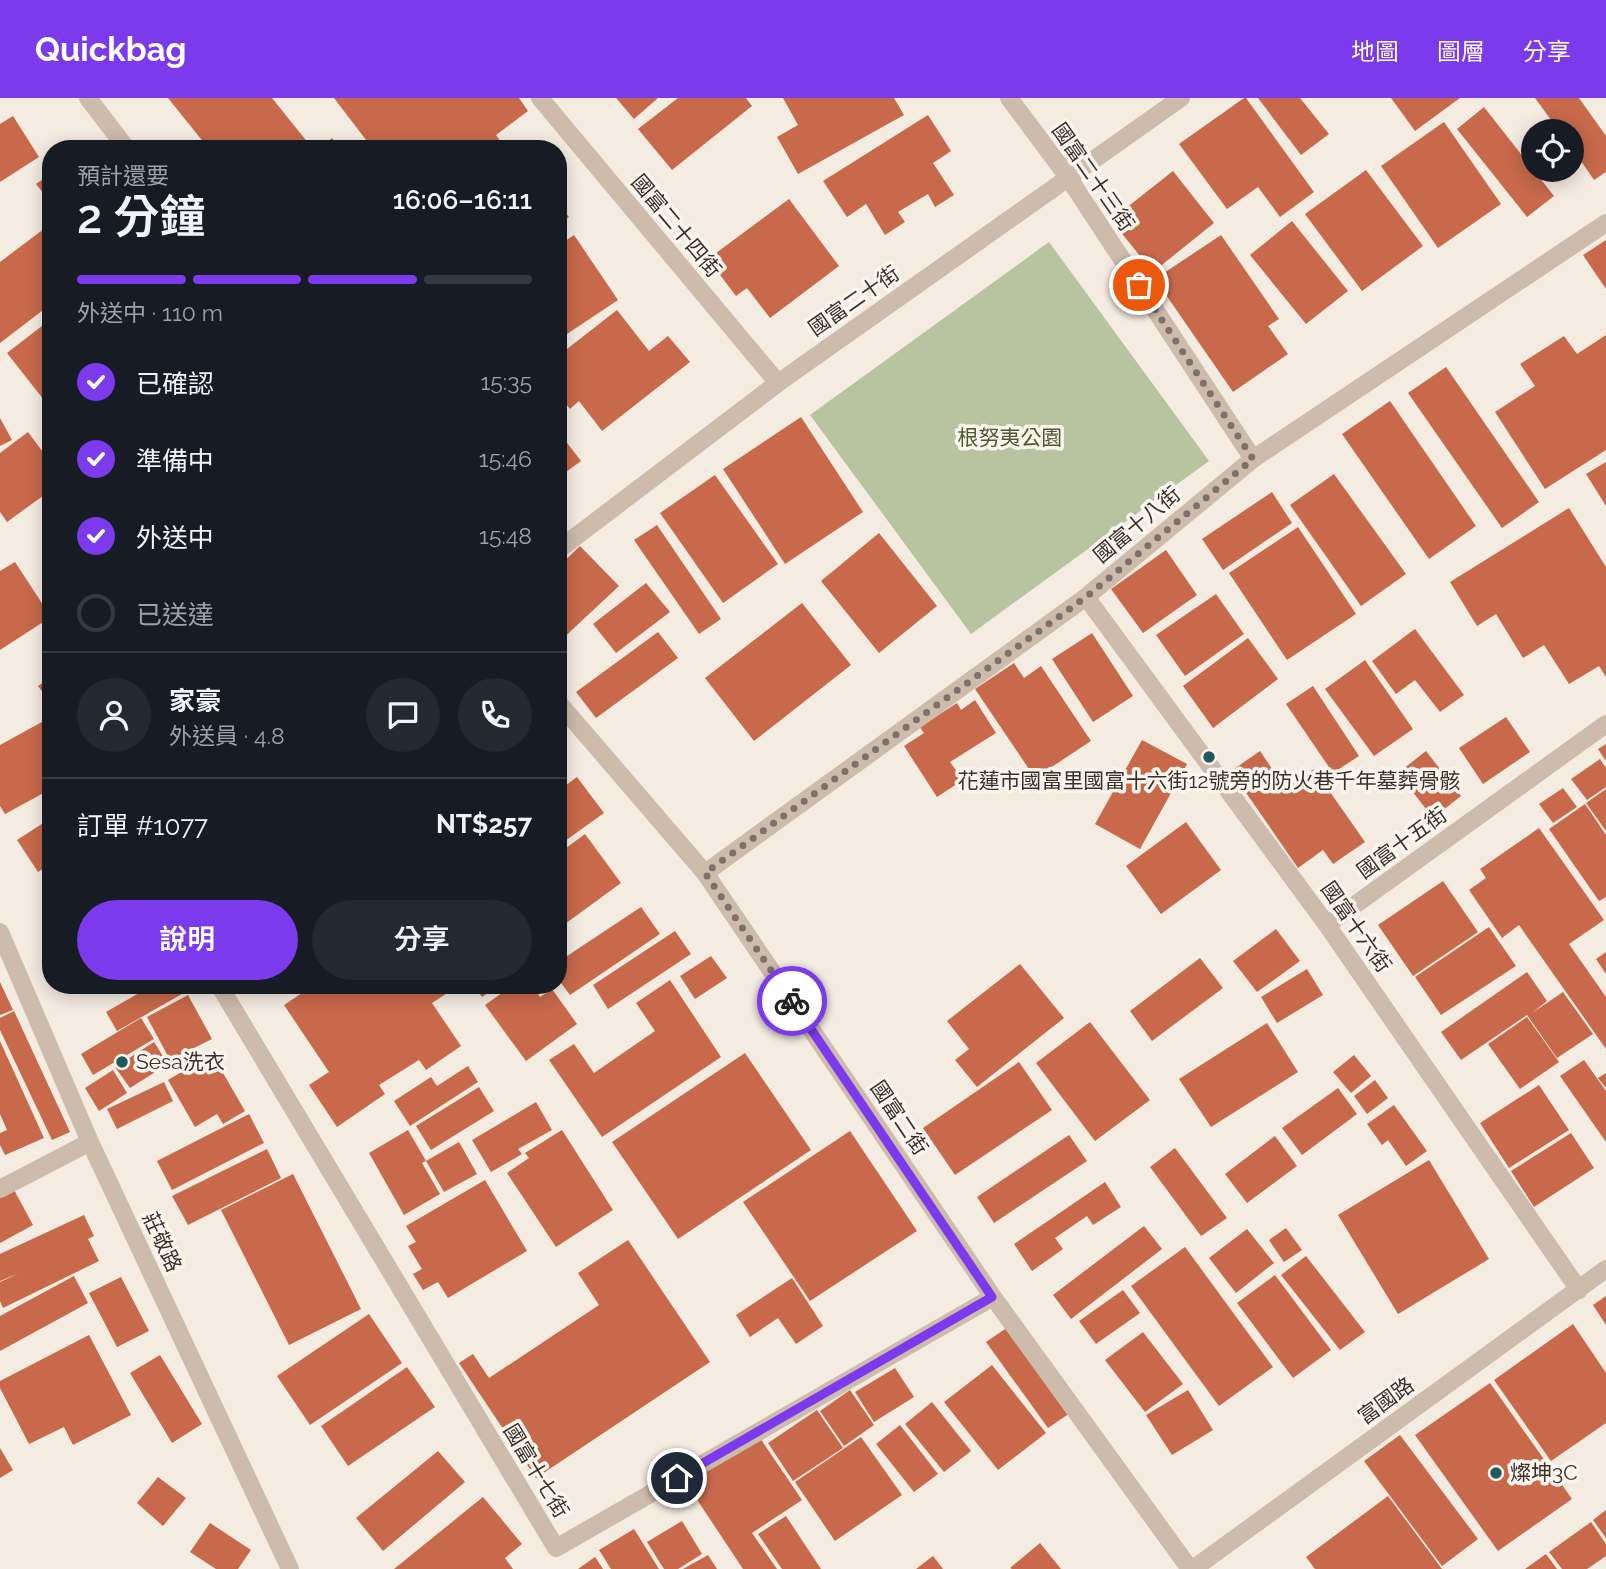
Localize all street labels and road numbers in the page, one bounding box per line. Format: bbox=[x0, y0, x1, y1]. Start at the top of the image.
street label: 國富二十三街 bbox=[1047, 118, 1140, 235]
street label: 國富二十四街 bbox=[626, 169, 726, 282]
street label: 國富二十街 bbox=[804, 260, 904, 341]
street label: 國富十八街 bbox=[1088, 481, 1185, 568]
street label: 國富十五街 bbox=[1352, 802, 1452, 884]
street label: 國富十六街 bbox=[1316, 877, 1397, 977]
street label: 國富二街 bbox=[866, 1076, 933, 1160]
street label: 莊敬路 bbox=[138, 1208, 187, 1276]
street label: 富國路 bbox=[1353, 1372, 1419, 1429]
street label: 國富十七街 bbox=[499, 1419, 574, 1522]

